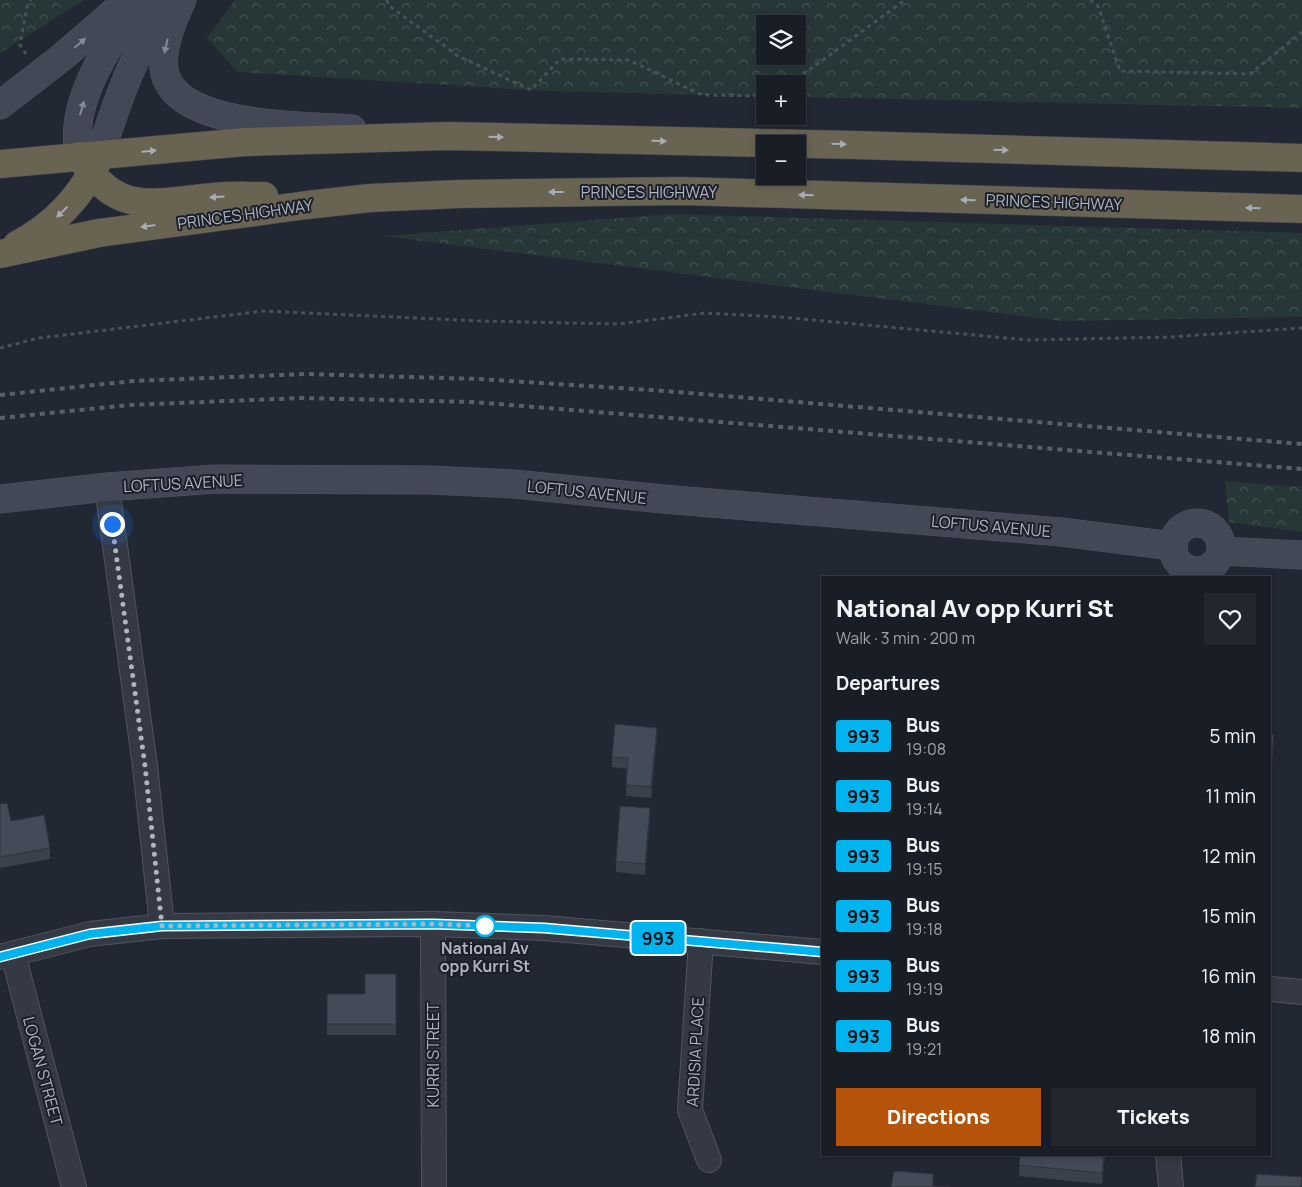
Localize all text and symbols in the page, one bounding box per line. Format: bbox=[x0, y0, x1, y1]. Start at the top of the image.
map controls bbox=[756, 15, 806, 185]
button: layers bbox=[756, 15, 806, 65]
one-way arrow bbox=[73, 37, 86, 48]
one-way arrow bbox=[162, 39, 170, 54]
button: + bbox=[756, 75, 806, 125]
one-way arrow bbox=[78, 101, 86, 116]
one-way arrow bbox=[489, 133, 505, 141]
button: − bbox=[756, 135, 806, 185]
one-way arrow bbox=[651, 137, 667, 145]
one-way arrow bbox=[831, 140, 847, 148]
one-way arrow bbox=[994, 146, 1010, 154]
one-way arrow bbox=[141, 147, 157, 155]
street label: PRINCES HIGHWAY bbox=[581, 181, 717, 203]
one-way arrow bbox=[548, 188, 564, 196]
street label: PRINCES HIGHWAY bbox=[985, 189, 1123, 215]
one-way arrow bbox=[798, 191, 814, 199]
one-way arrow bbox=[208, 193, 224, 201]
street label: PRINCES HIGHWAY bbox=[176, 194, 314, 234]
one-way arrow bbox=[960, 196, 976, 204]
one-way arrow bbox=[1245, 203, 1261, 211]
one-way arrow bbox=[56, 206, 68, 218]
one-way arrow bbox=[140, 223, 156, 231]
street label: LOFTUS AVENUE bbox=[123, 469, 243, 497]
street label: LOFTUS AVENUE bbox=[526, 475, 648, 509]
street label: LOFTUS AVENUE bbox=[930, 510, 1052, 542]
your location bbox=[100, 512, 125, 537]
text: National Av opp Kurri St bbox=[836, 591, 1114, 624]
button: heart bbox=[1204, 593, 1256, 645]
text: Walk · 3 min · 200 m bbox=[836, 627, 975, 649]
text: Departures bbox=[836, 670, 940, 696]
text: Bus bbox=[906, 712, 940, 738]
text: 5 min bbox=[1209, 723, 1256, 749]
text: 993 bbox=[847, 724, 880, 748]
text: 19:08 bbox=[906, 738, 946, 760]
text: Bus bbox=[906, 772, 940, 798]
text: 11 min bbox=[1206, 783, 1256, 809]
text: 993 bbox=[847, 784, 880, 808]
text: 19:14 bbox=[906, 798, 943, 820]
text: Bus bbox=[906, 832, 940, 858]
text: 12 min bbox=[1202, 843, 1256, 869]
text: 993 bbox=[847, 844, 880, 868]
text: 19:15 bbox=[906, 858, 942, 880]
text: Bus bbox=[906, 892, 940, 918]
text: 15 min bbox=[1202, 903, 1256, 929]
text: 993 bbox=[847, 904, 880, 928]
marker: National Av opp Kurri St bbox=[474, 915, 496, 937]
text: 19:18 bbox=[906, 918, 942, 940]
line badge: 993 bbox=[629, 922, 687, 954]
text: 993 bbox=[642, 926, 674, 950]
place label: National Av opp Kurri St bbox=[440, 937, 530, 977]
text: Bus bbox=[906, 952, 940, 978]
text: 16 min bbox=[1201, 963, 1256, 989]
text: 993 bbox=[847, 964, 880, 988]
text: 19:19 bbox=[906, 978, 943, 1000]
street label: ARDISIA PLACE bbox=[681, 997, 709, 1107]
street label: KURRI STREET bbox=[422, 1002, 444, 1108]
text: Bus bbox=[906, 1012, 940, 1038]
street label: LOGAN STREET bbox=[18, 1014, 68, 1128]
text: 18 min bbox=[1202, 1023, 1256, 1049]
text: 993 bbox=[847, 1024, 880, 1048]
text: 19:21 bbox=[906, 1038, 942, 1060]
button: Directions bbox=[836, 1088, 1041, 1146]
button: Tickets bbox=[1051, 1088, 1256, 1146]

